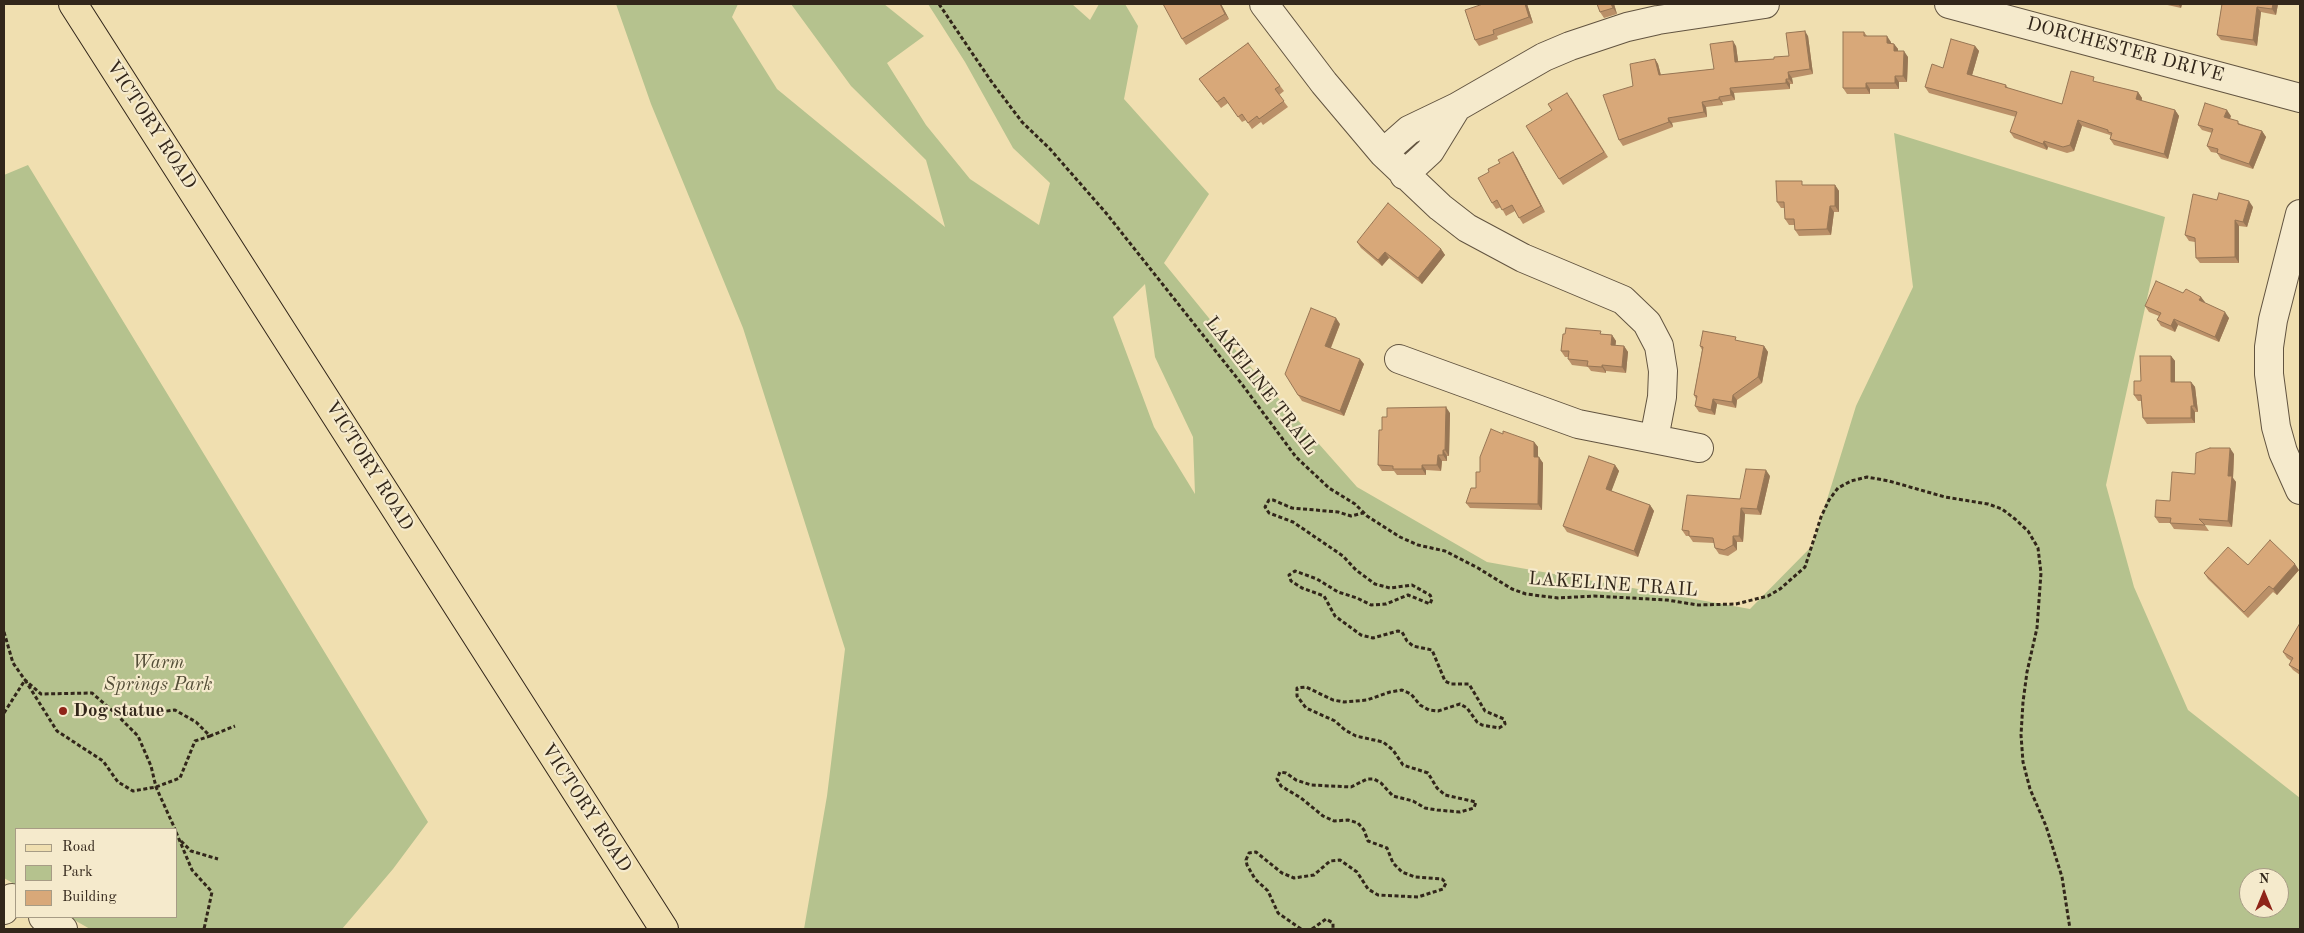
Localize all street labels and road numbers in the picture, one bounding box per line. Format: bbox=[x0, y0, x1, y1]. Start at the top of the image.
street label: DORCHESTER DRIVE bbox=[2024, 13, 2226, 87]
street label: VICTORY ROAD bbox=[101, 56, 201, 194]
street label: LAKELINE TRAIL bbox=[1200, 312, 1322, 460]
street label: VICTORY ROAD bbox=[320, 397, 418, 535]
street label: LAKELINE TRAIL bbox=[1527, 568, 1699, 602]
street label: VICTORY ROAD bbox=[536, 739, 636, 877]

